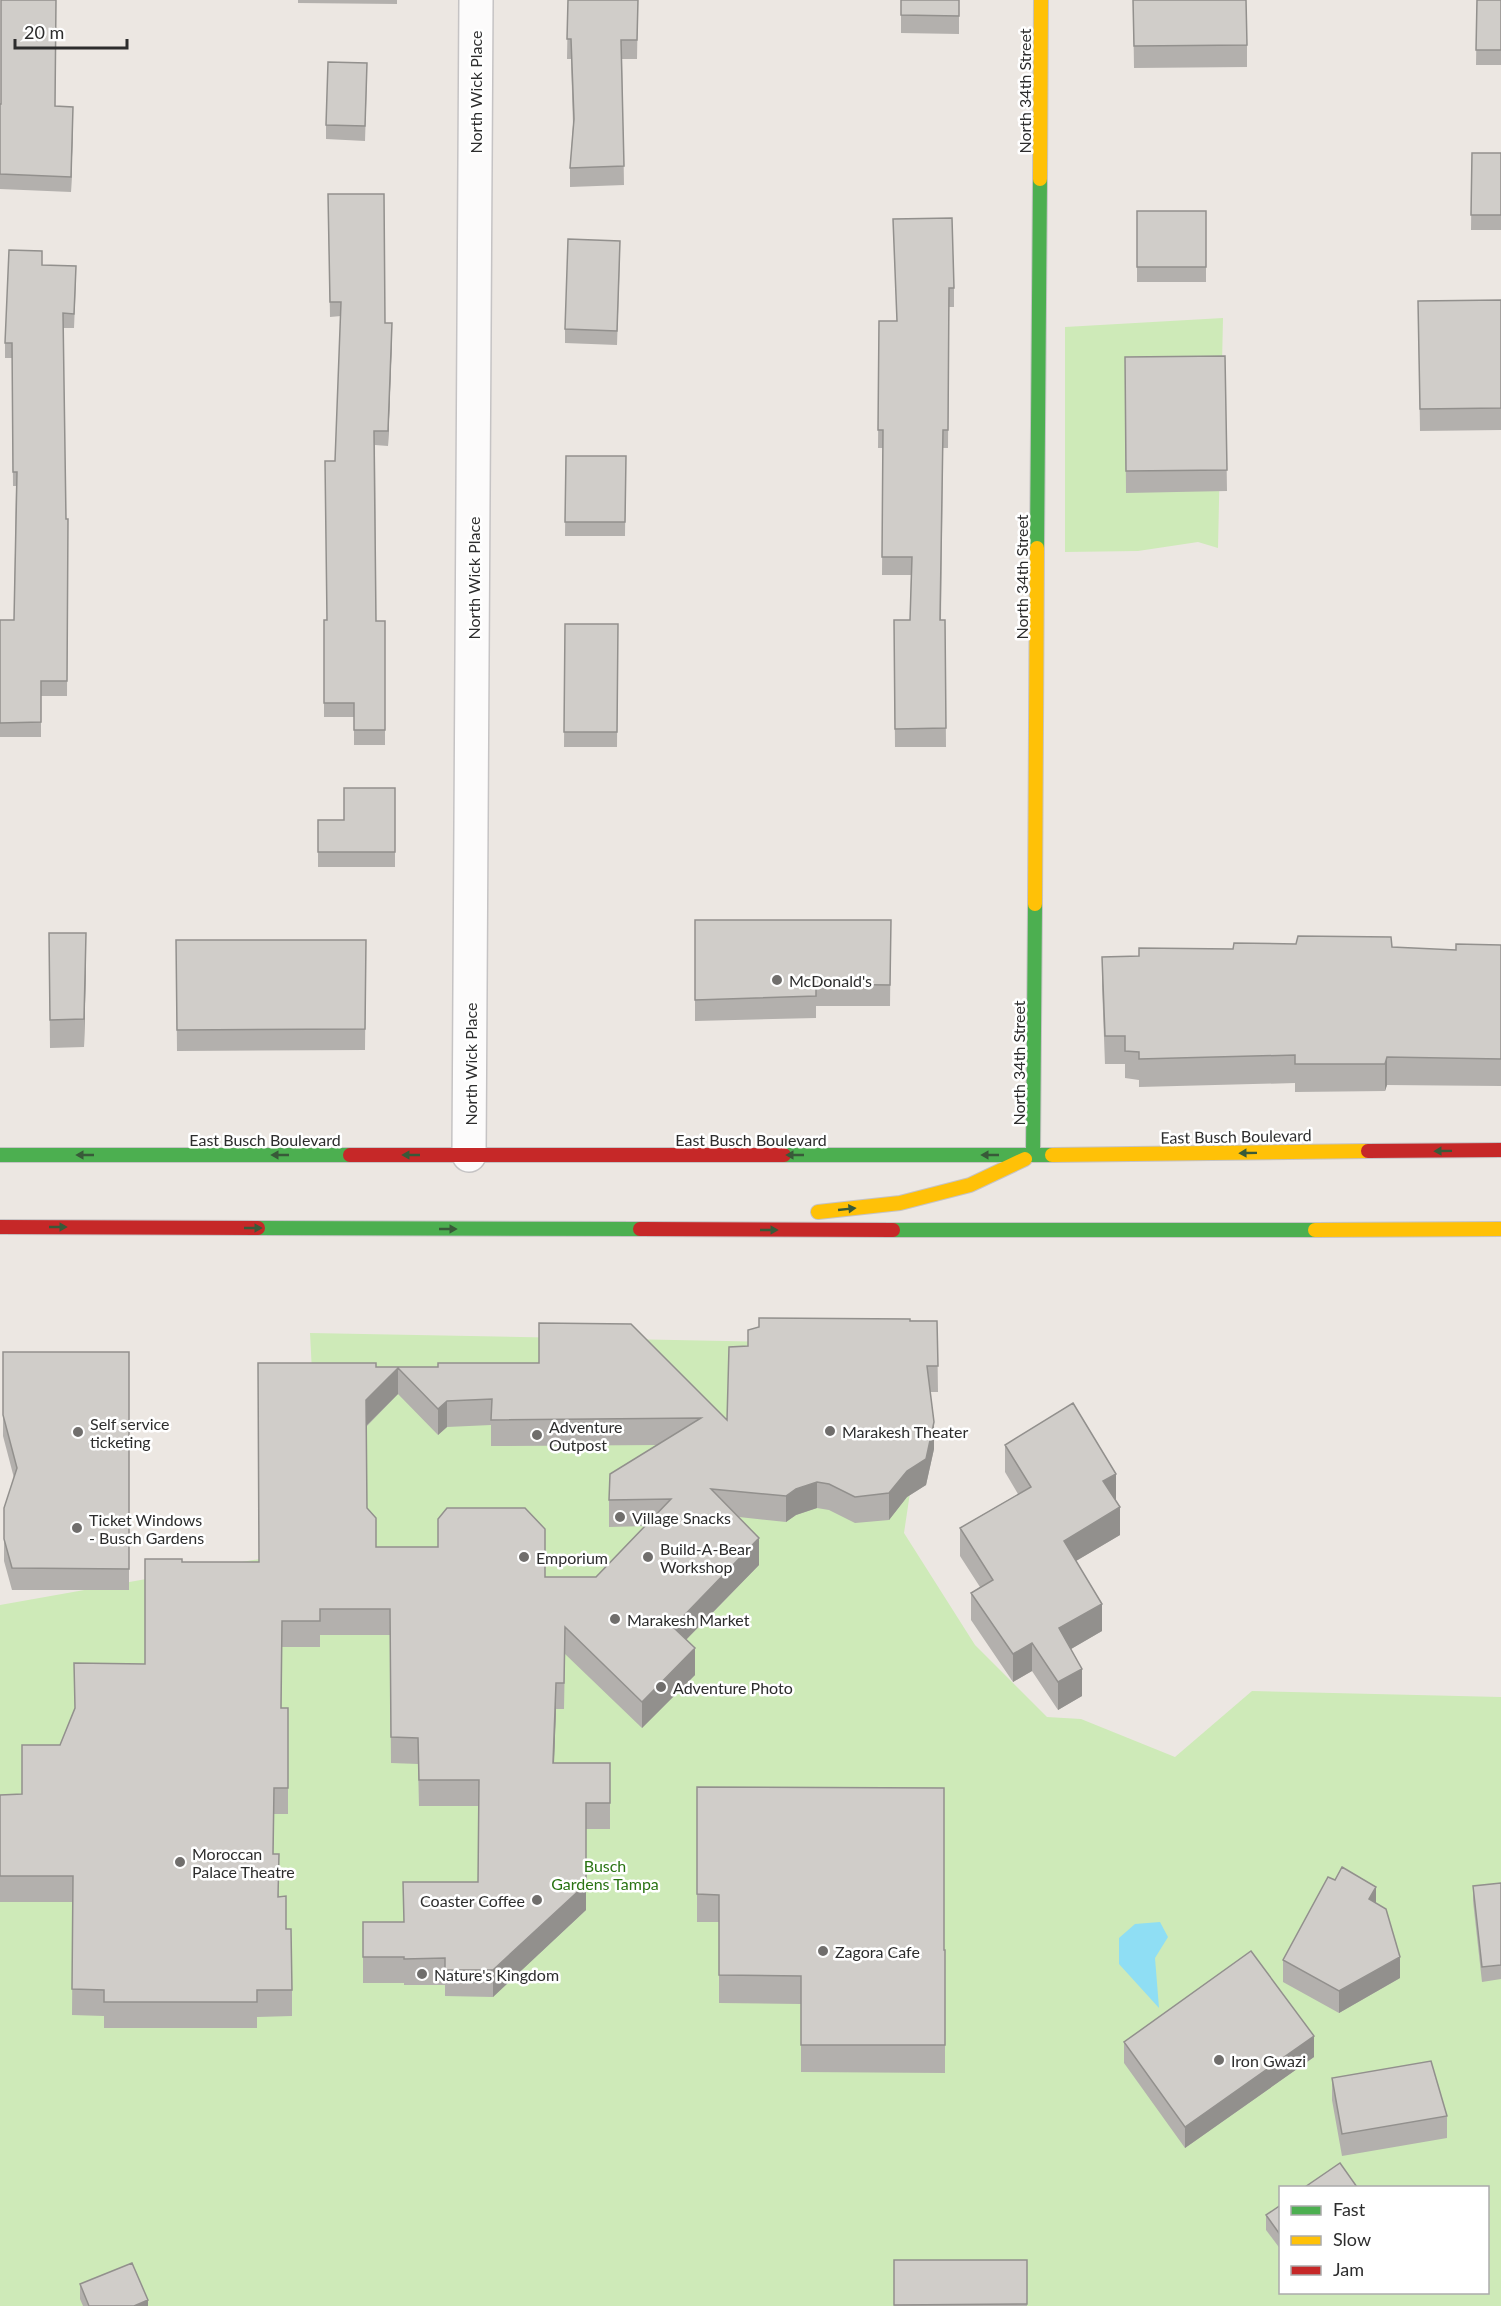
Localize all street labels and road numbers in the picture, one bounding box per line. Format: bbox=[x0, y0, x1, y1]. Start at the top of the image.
street label: North 34th Street bbox=[1015, 28, 1034, 154]
street label: North Wick Place bbox=[466, 31, 485, 153]
street label: North 34th Street bbox=[1012, 514, 1031, 640]
street label: North Wick Place bbox=[464, 517, 483, 639]
street label: North 34th Street bbox=[1009, 1000, 1028, 1126]
street label: North Wick Place bbox=[461, 1003, 480, 1125]
street label: East Busch Boulevard bbox=[1160, 1125, 1312, 1147]
street label: East Busch Boulevard bbox=[189, 1130, 341, 1149]
street label: East Busch Boulevard bbox=[675, 1130, 827, 1149]

